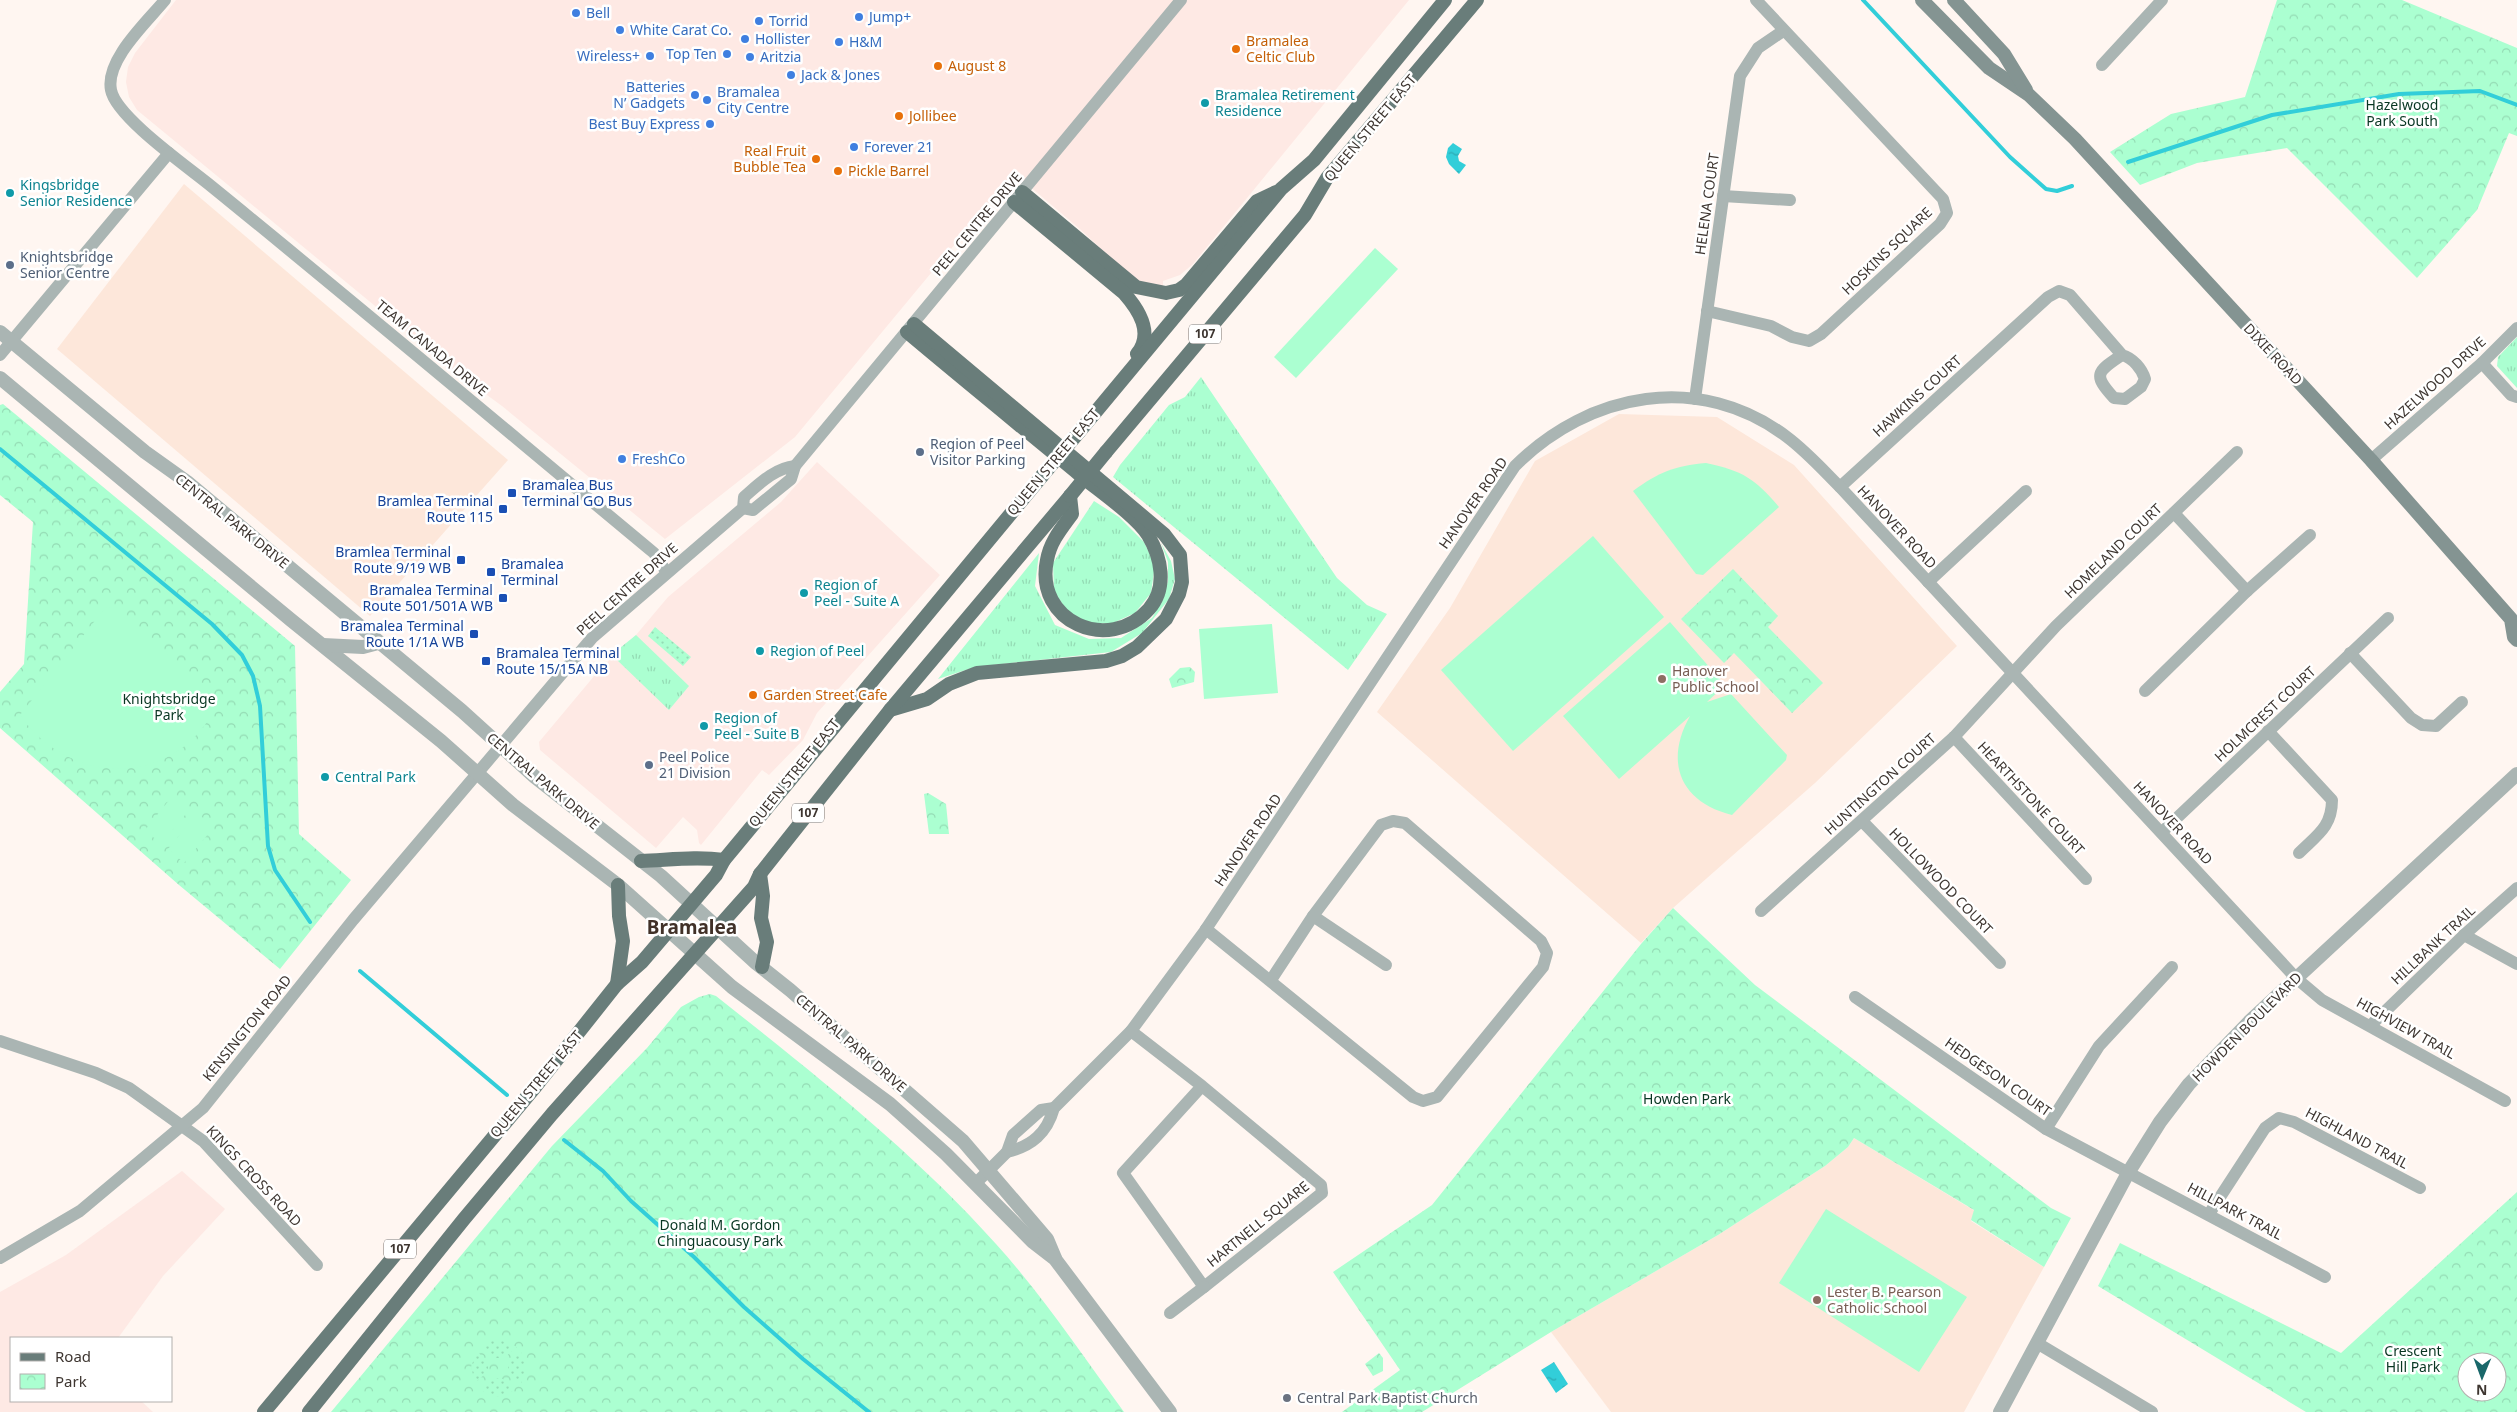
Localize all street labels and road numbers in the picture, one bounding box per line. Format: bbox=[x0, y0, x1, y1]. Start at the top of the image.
street label: QUEEN STREET EAST bbox=[1319, 70, 1420, 185]
street label: HELENA COURT bbox=[1690, 152, 1723, 256]
street label: PEEL CENTRE DRIVE bbox=[928, 168, 1026, 280]
street label: HOSKINS SQUARE bbox=[1837, 203, 1936, 299]
street label: TEAM CANADA DRIVE bbox=[372, 295, 492, 400]
street label: DIXIE ROAD bbox=[2240, 319, 2307, 389]
road number: 107 bbox=[1189, 324, 1221, 344]
street label: HAZELWOOD DRIVE bbox=[2380, 332, 2490, 433]
street label: HAWKINS COURT bbox=[1868, 350, 1965, 441]
street label: QUEEN STREET EAST bbox=[1002, 404, 1103, 519]
street label: HANOVER ROAD bbox=[1434, 453, 1511, 552]
street label: CENTRAL PARK DRIVE bbox=[171, 469, 293, 572]
street label: HANOVER ROAD bbox=[1854, 481, 1941, 573]
street label: HOMELAND COURT bbox=[2060, 499, 2166, 602]
street label: PEEL CENTRE DRIVE bbox=[572, 538, 681, 639]
street label: HOLMCREST COURT bbox=[2210, 662, 2320, 766]
street label: QUEEN STREET EAST bbox=[744, 714, 843, 831]
street label: CENTRAL PARK DRIVE bbox=[483, 728, 604, 833]
street label: HUNTINGTON COURT bbox=[1820, 728, 1940, 839]
street label: HEARTHSTONE COURT bbox=[1974, 737, 2089, 859]
street label: HANOVER ROAD bbox=[2130, 777, 2217, 869]
street label: HANOVER ROAD bbox=[1210, 790, 1286, 890]
road number: 107 bbox=[792, 804, 824, 822]
street label: HOLLOWOOD COURT bbox=[1885, 823, 1997, 938]
street label: HILLBANK TRAIL bbox=[2387, 901, 2479, 989]
street label: HOWDEN BOULEVARD bbox=[2188, 968, 2306, 1086]
street label: KENSINGTON ROAD bbox=[198, 971, 295, 1085]
street label: CENTRAL PARK DRIVE bbox=[792, 989, 911, 1096]
street label: HIGHVIEW TRAIL bbox=[2353, 992, 2459, 1063]
street label: QUEEN STREET EAST bbox=[485, 1026, 586, 1141]
street label: HEDGESON COURT bbox=[1941, 1033, 2055, 1120]
street label: HIGHLAND TRAIL bbox=[2302, 1102, 2412, 1173]
street label: KINGS CROSS ROAD bbox=[203, 1121, 306, 1230]
street label: HARTNELL SQUARE bbox=[1202, 1176, 1313, 1271]
street label: HILLPARK TRAIL bbox=[2184, 1178, 2286, 1244]
road number: 107 bbox=[384, 1240, 416, 1258]

